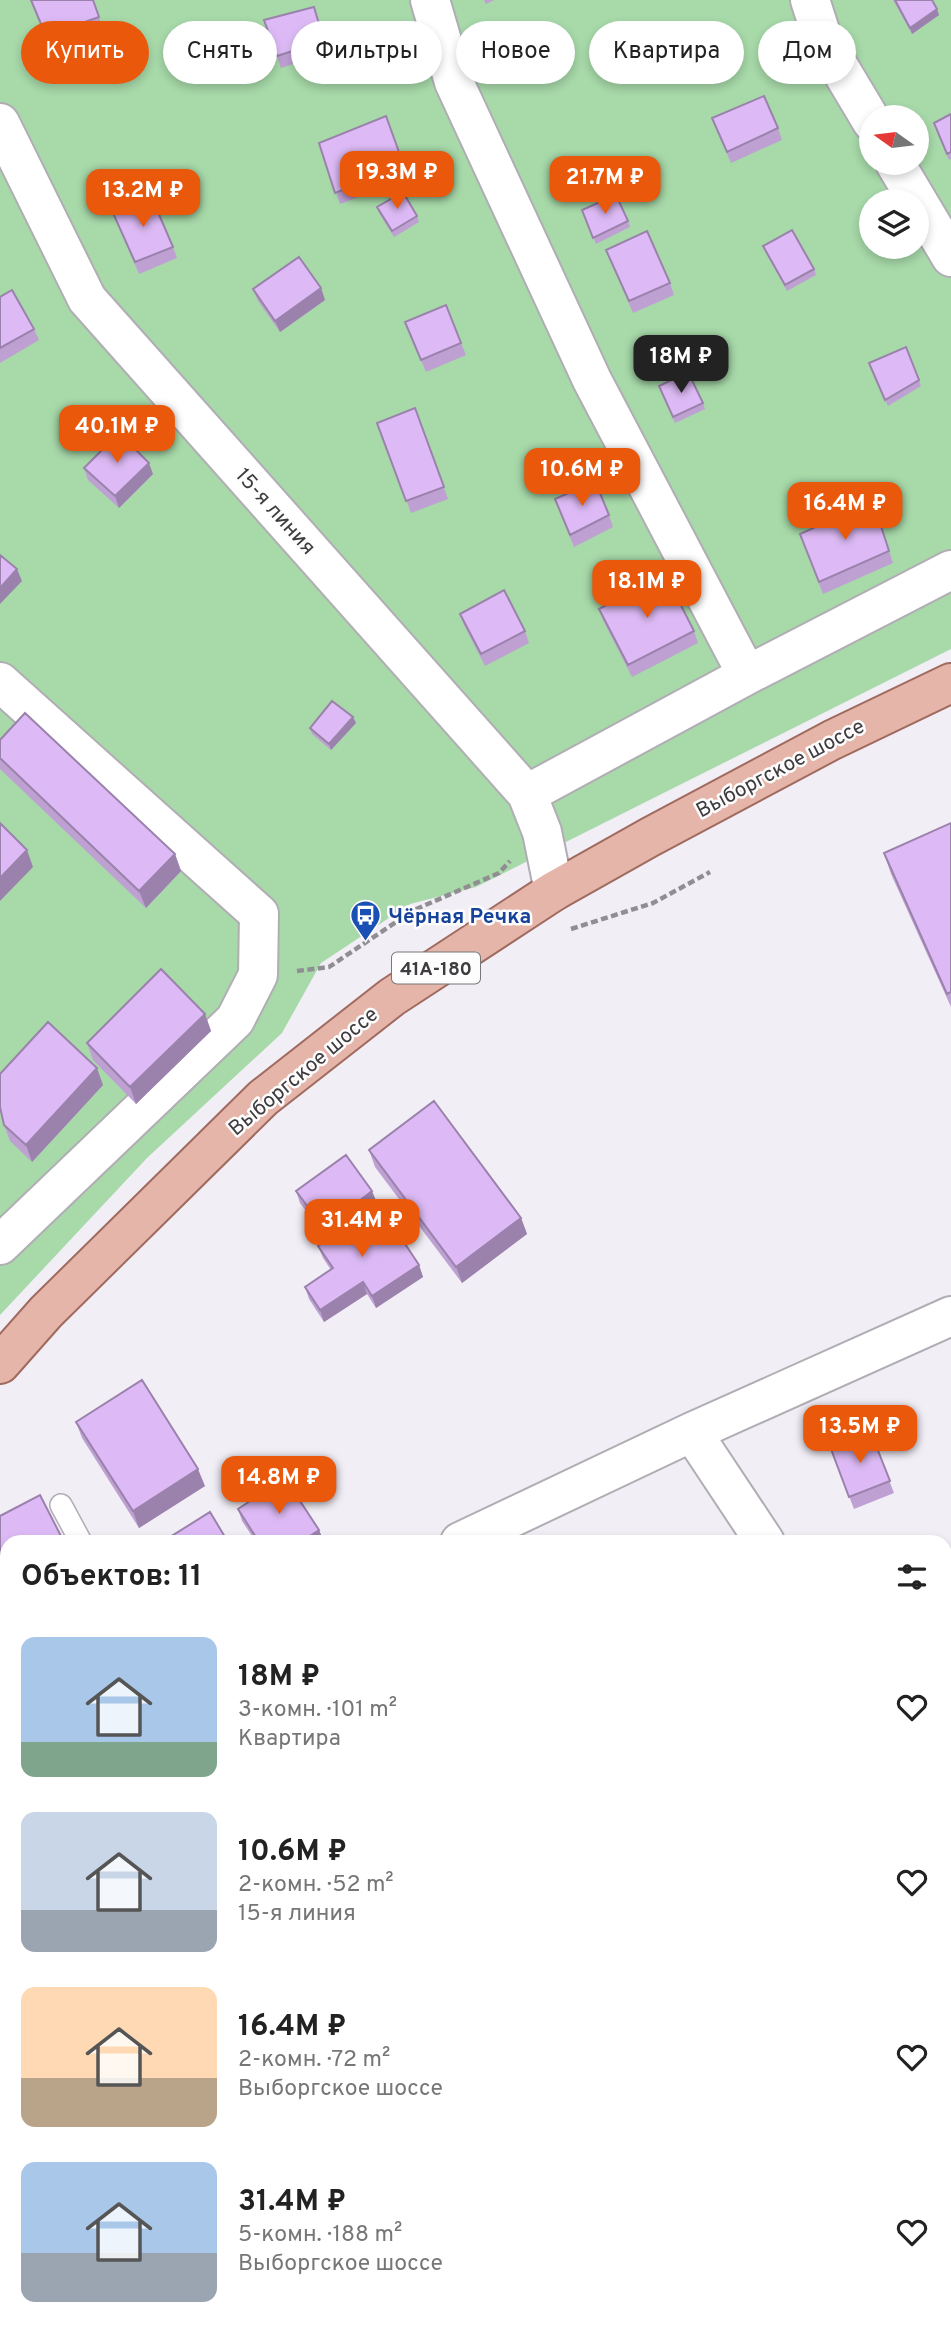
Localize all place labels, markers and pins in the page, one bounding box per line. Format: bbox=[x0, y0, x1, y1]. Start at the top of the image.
pin: 19.3M ₽ bbox=[332, 152, 462, 211]
pin: 21.7M ₽ bbox=[540, 156, 670, 216]
pin: 13.2M ₽ bbox=[78, 170, 208, 229]
pin: 18M ₽ bbox=[632, 336, 730, 395]
pin: 40.1M ₽ bbox=[52, 406, 182, 465]
pin: 10.6M ₽ bbox=[517, 448, 647, 508]
pin: 16.4M ₽ bbox=[780, 482, 910, 542]
pin: 18.1M ₽ bbox=[582, 560, 712, 620]
bus stop icon: Чёрная Речка bbox=[348, 899, 382, 943]
place label: Чёрная Речка bbox=[388, 904, 531, 931]
pin: 31.4M ₽ bbox=[297, 1200, 427, 1259]
pin: 13.5M ₽ bbox=[795, 1406, 925, 1465]
pin: 14.8M ₽ bbox=[214, 1456, 344, 1516]

